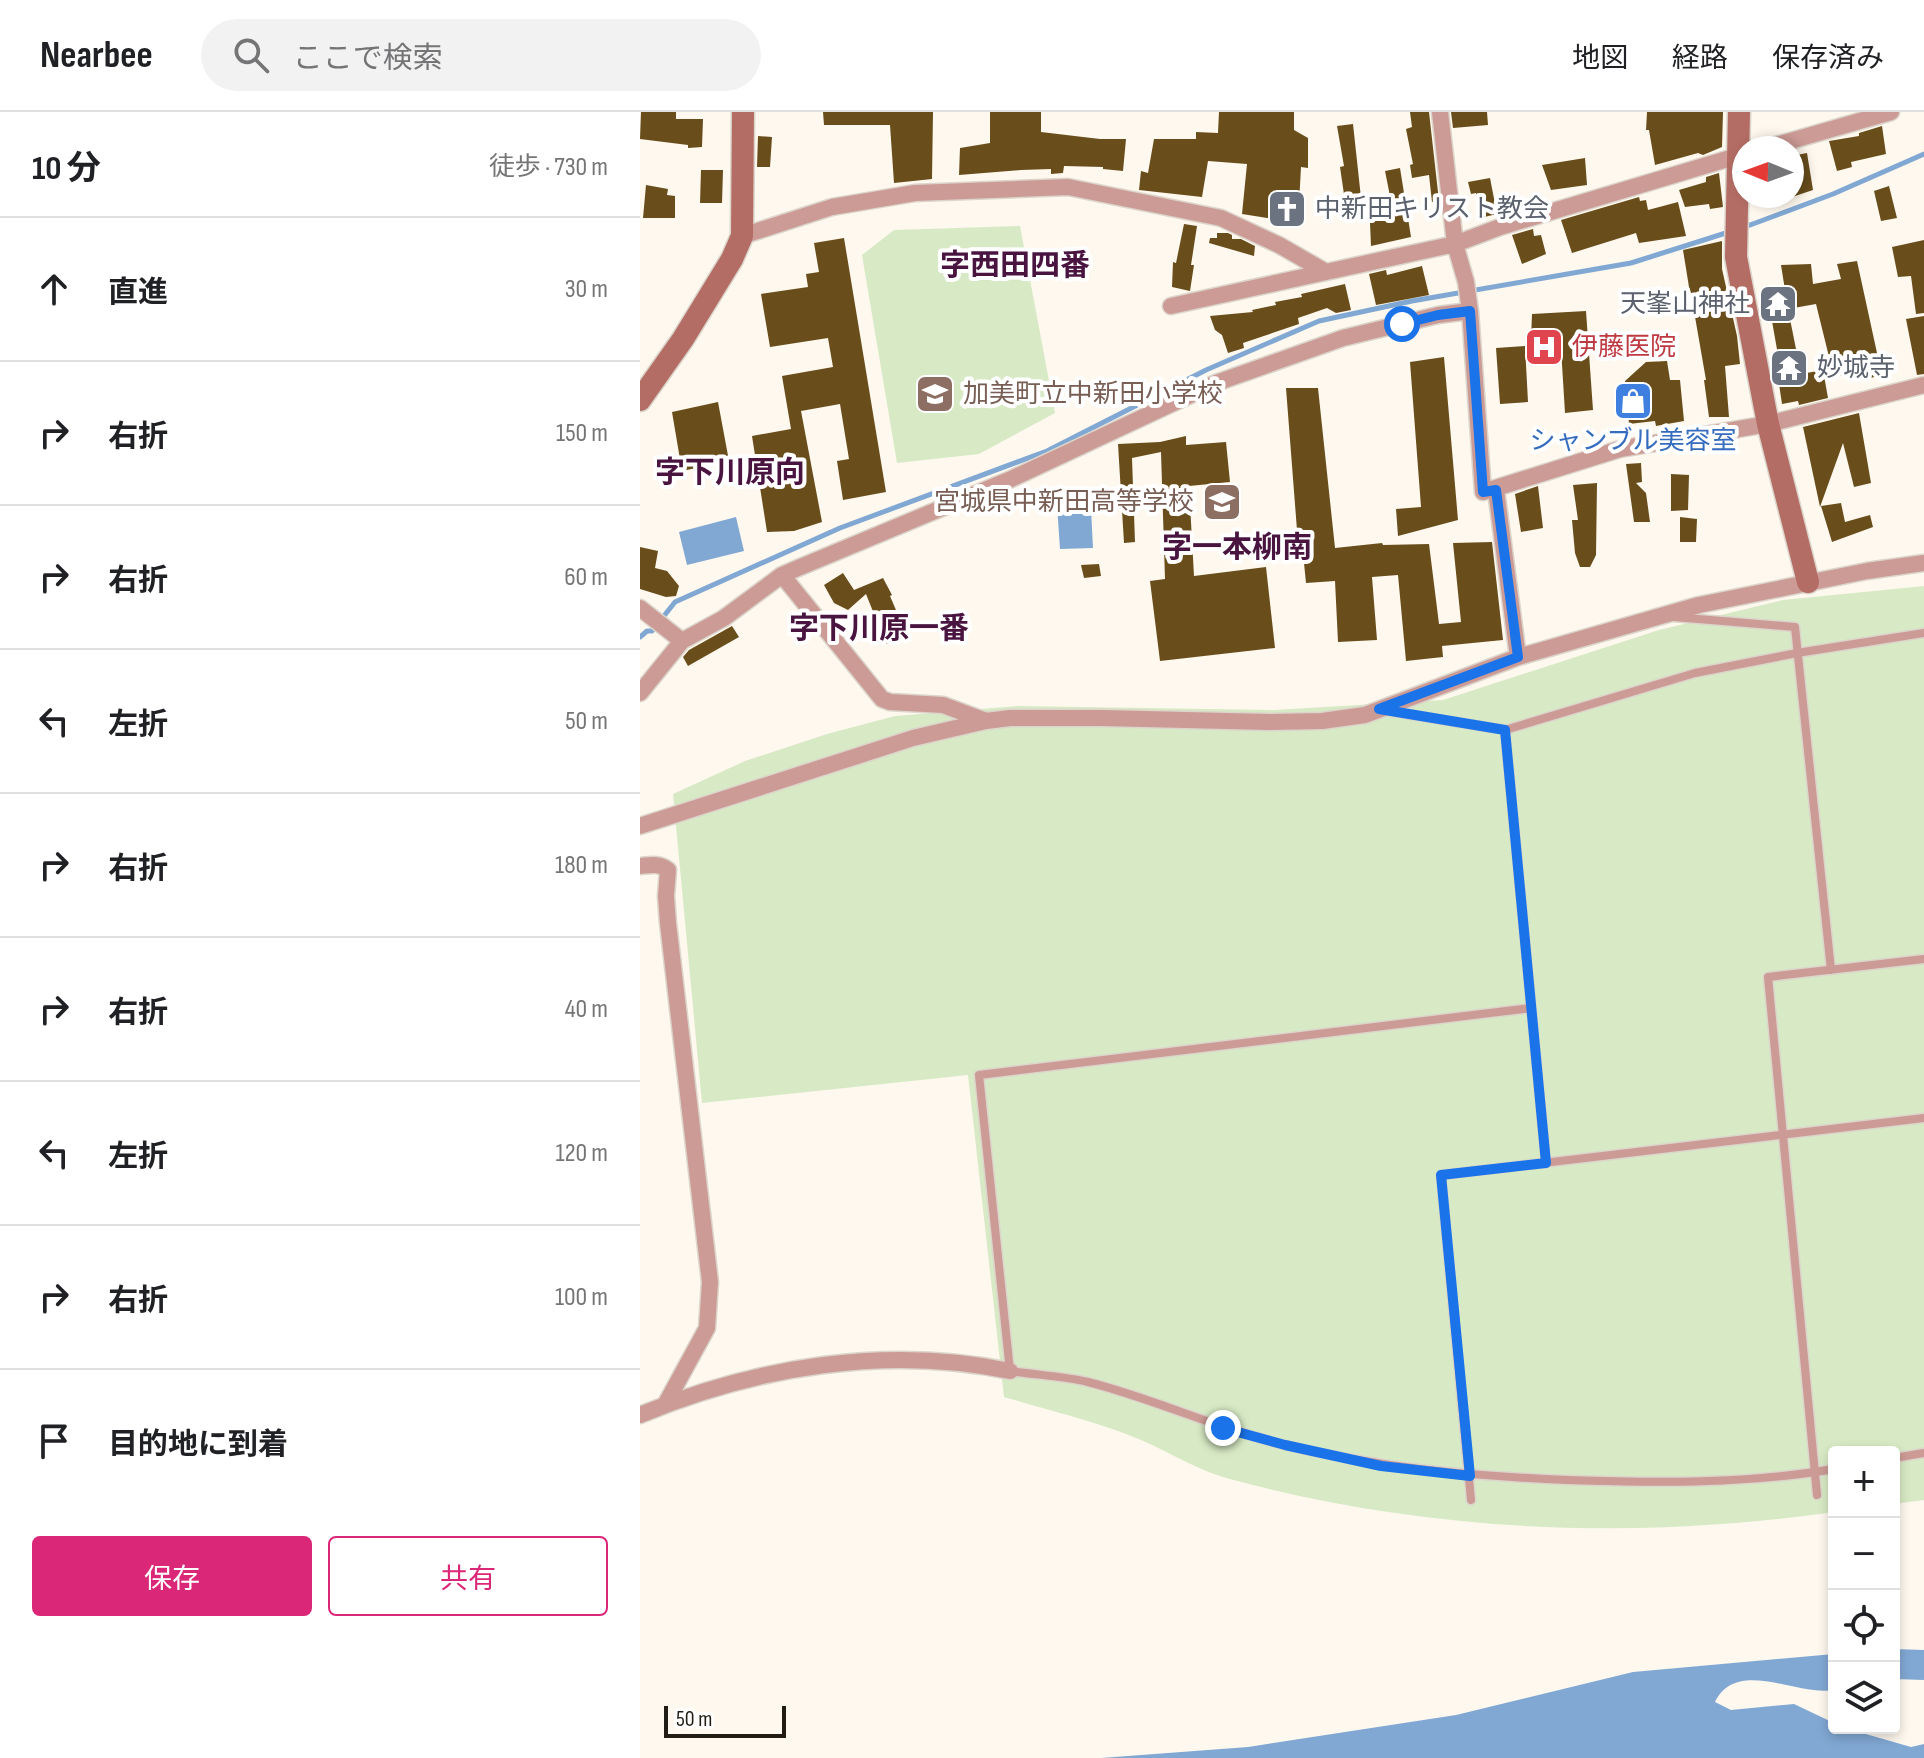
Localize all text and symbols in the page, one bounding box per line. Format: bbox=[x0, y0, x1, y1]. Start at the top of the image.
search box bbox=[201, 19, 761, 91]
text: Nearbee bbox=[40, 33, 153, 78]
icon: search bbox=[229, 33, 273, 77]
text: ここで検索 bbox=[293, 41, 443, 77]
text: 地図 bbox=[1572, 42, 1628, 75]
text: 経路 bbox=[1672, 42, 1728, 75]
text: 保存済み bbox=[1772, 42, 1884, 75]
north arrow bbox=[1732, 136, 1804, 208]
text: 10 分 bbox=[32, 148, 101, 189]
text: 徒歩 · 730 m bbox=[489, 152, 608, 183]
church icon: 中新田キリスト教会 bbox=[1266, 188, 1308, 230]
place label: 中新田キリスト教会 bbox=[1315, 194, 1549, 225]
district label: 字西田四番 bbox=[940, 248, 1090, 284]
icon: ahead bbox=[32, 267, 76, 311]
text: 30 m bbox=[565, 274, 608, 305]
text: 直進 bbox=[108, 275, 168, 311]
temple icon: 天峯山神社 bbox=[1757, 283, 1799, 325]
place label: 天峯山神社 bbox=[1620, 289, 1750, 320]
route start bbox=[1384, 306, 1420, 342]
hospital icon: 伊藤医院 bbox=[1523, 326, 1565, 368]
place label: 伊藤医院 bbox=[1572, 332, 1676, 363]
temple icon: 妙城寺 bbox=[1768, 347, 1810, 389]
place label: 妙城寺 bbox=[1817, 353, 1895, 384]
school or university icon: 加美町立中新田小学校 bbox=[914, 373, 956, 415]
place label: 加美町立中新田小学校 bbox=[963, 379, 1223, 410]
shop icon: シャンブル美容室 bbox=[1612, 380, 1654, 422]
icon: right bbox=[32, 411, 76, 455]
text: 150 m bbox=[556, 418, 608, 449]
text: 右折 bbox=[108, 419, 168, 455]
place label: シャンブル美容室 bbox=[1529, 426, 1737, 457]
district label: 字下川原向 bbox=[655, 455, 805, 491]
school or university icon: 宮城県中新田高等学校 bbox=[1201, 481, 1243, 523]
place label: 宮城県中新田高等学校 bbox=[934, 487, 1194, 518]
district label: 字一本柳南 bbox=[1162, 530, 1312, 566]
icon: right bbox=[32, 555, 76, 599]
text: 60 m bbox=[564, 562, 608, 593]
text: 右折 bbox=[108, 563, 168, 599]
district label: 字下川原一番 bbox=[789, 611, 969, 647]
icon: left bbox=[32, 699, 76, 743]
text: 50 m bbox=[565, 706, 608, 737]
text: 左折 bbox=[108, 707, 168, 743]
icon: right bbox=[32, 843, 76, 887]
text: 180 m bbox=[555, 850, 608, 881]
text: 右折 bbox=[108, 851, 168, 887]
icon: right bbox=[32, 987, 76, 1031]
text: 40 m bbox=[565, 994, 608, 1025]
text: 右折 bbox=[108, 995, 168, 1031]
icon: left bbox=[32, 1131, 76, 1175]
text: 120 m bbox=[555, 1138, 608, 1169]
text: 左折 bbox=[108, 1139, 168, 1175]
icon: right bbox=[32, 1275, 76, 1319]
text: 100 m bbox=[555, 1282, 608, 1313]
text: 右折 bbox=[108, 1283, 168, 1319]
route end bbox=[1205, 1410, 1241, 1446]
icon: arrive bbox=[32, 1419, 76, 1463]
text: 目的地に到着 bbox=[108, 1427, 288, 1463]
map controls bbox=[1828, 1446, 1900, 1734]
button: + bbox=[1828, 1446, 1900, 1518]
button: − bbox=[1828, 1518, 1900, 1590]
button: 保存 bbox=[32, 1536, 312, 1616]
button: 共有 bbox=[328, 1536, 608, 1616]
button: locate bbox=[1828, 1590, 1900, 1662]
button: layers bbox=[1828, 1662, 1900, 1734]
scale bar bbox=[664, 1702, 786, 1738]
text: 50 m bbox=[676, 1706, 712, 1733]

